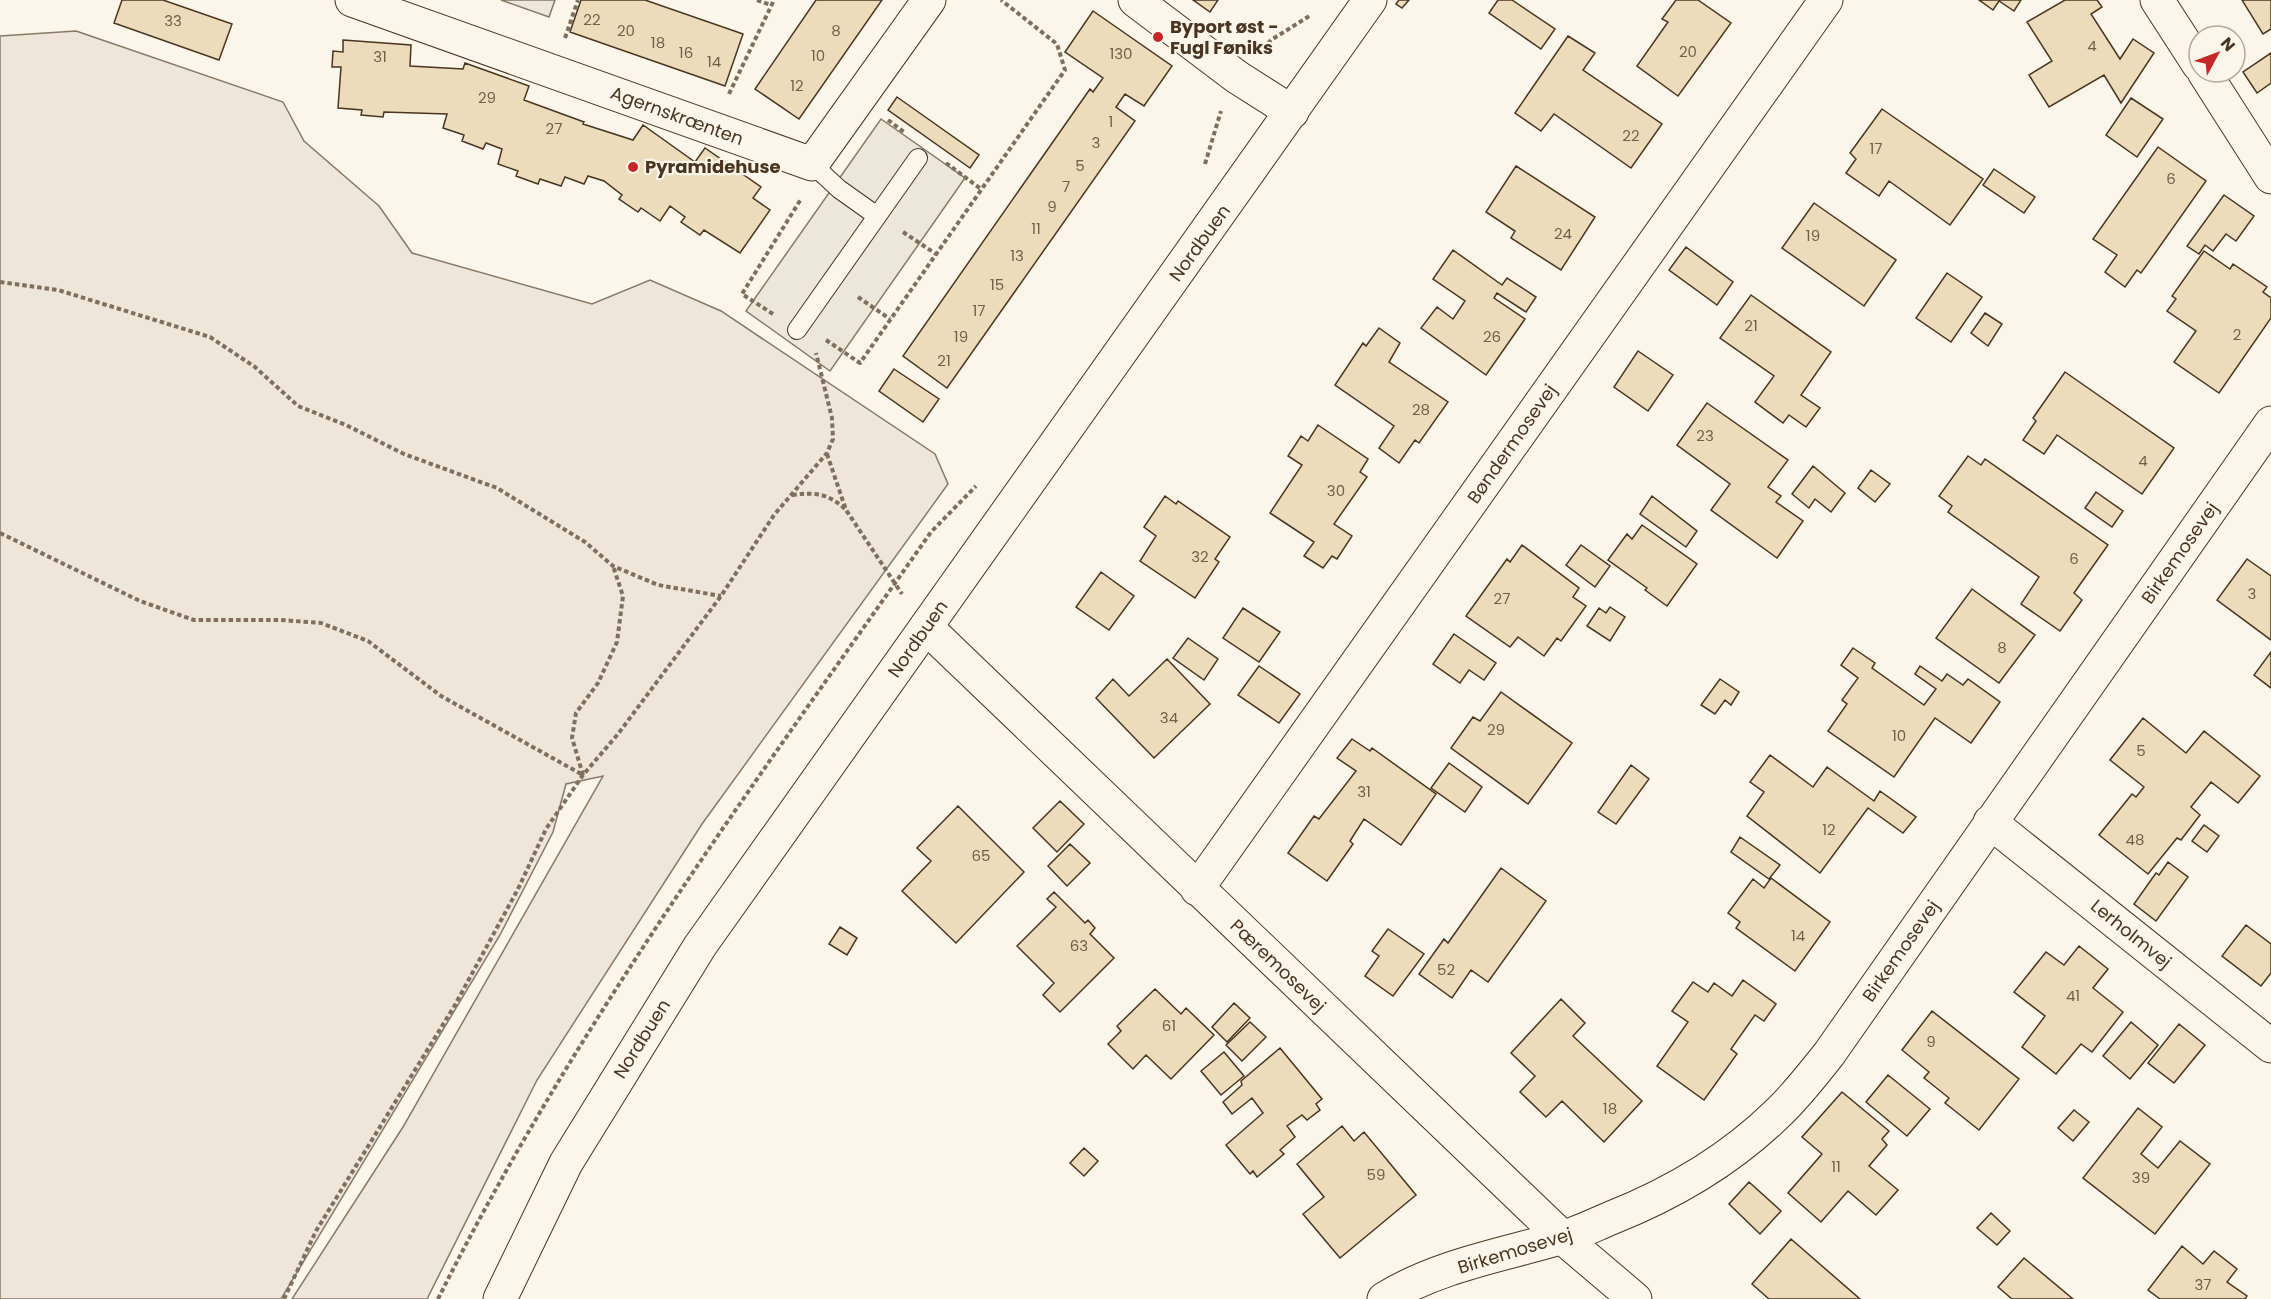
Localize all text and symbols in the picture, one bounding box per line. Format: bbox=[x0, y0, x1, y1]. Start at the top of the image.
house number: 22 bbox=[583, 9, 601, 30]
house number: 33 bbox=[164, 10, 182, 31]
place label: Byport øst - Fugl Føniks bbox=[1170, 14, 1279, 60]
house number: 20 bbox=[617, 20, 635, 41]
house number: 8 bbox=[831, 20, 841, 41]
north arrow bbox=[2187, 24, 2247, 84]
marker: Byport øst - Fugl Føniks bbox=[1151, 30, 1165, 44]
house number: 18 bbox=[651, 32, 665, 53]
text: N bbox=[2215, 32, 2241, 57]
house number: 4 bbox=[2087, 35, 2097, 56]
house number: 20 bbox=[1679, 41, 1697, 62]
house number: 16 bbox=[679, 42, 693, 63]
house number: 130 bbox=[1109, 43, 1133, 64]
house number: 10 bbox=[811, 45, 825, 66]
house number: 31 bbox=[373, 46, 387, 67]
house number: 14 bbox=[707, 51, 721, 72]
house number: 12 bbox=[790, 75, 804, 96]
street label: Agernskrænten bbox=[607, 80, 747, 151]
house number: 29 bbox=[478, 87, 496, 108]
house number: 1 bbox=[1109, 111, 1113, 132]
house number: 27 bbox=[546, 118, 562, 139]
house number: 22 bbox=[1622, 125, 1640, 146]
house number: 3 bbox=[1092, 132, 1100, 153]
house number: 17 bbox=[1870, 138, 1883, 159]
place label: Pyramidehuse bbox=[645, 154, 781, 179]
house number: 5 bbox=[1075, 155, 1085, 176]
marker: Pyramidehuse bbox=[626, 160, 640, 174]
house number: 6 bbox=[2166, 168, 2176, 189]
house number: 7 bbox=[1062, 176, 1070, 197]
house number: 9 bbox=[1047, 196, 1057, 217]
street label: Nordbuen bbox=[1163, 199, 1236, 286]
house number: 11 bbox=[1031, 218, 1041, 239]
house number: 24 bbox=[1554, 223, 1572, 244]
house number: 19 bbox=[1806, 225, 1820, 246]
house number: 13 bbox=[1010, 245, 1024, 266]
house number: 15 bbox=[990, 274, 1004, 295]
house number: 17 bbox=[973, 300, 986, 321]
house number: 21 bbox=[1744, 315, 1758, 336]
house number: 2 bbox=[2233, 324, 2241, 345]
house number: 19 bbox=[954, 326, 968, 347]
house number: 26 bbox=[1483, 326, 1501, 347]
house number: 21 bbox=[937, 350, 951, 371]
street label: Bøndermosevej bbox=[1461, 379, 1562, 508]
house number: 28 bbox=[1412, 399, 1430, 420]
house number: 23 bbox=[1696, 425, 1714, 446]
house number: 4 bbox=[2138, 450, 2148, 471]
house number: 30 bbox=[1327, 480, 1345, 501]
street label: Birkemosevej bbox=[2135, 497, 2224, 609]
house number: 32 bbox=[1191, 546, 1209, 567]
house number: 6 bbox=[2069, 548, 2079, 569]
house number: 3 bbox=[2248, 583, 2256, 604]
house number: 27 bbox=[1494, 588, 1510, 609]
street label: Nordbuen bbox=[882, 595, 953, 683]
house number: 8 bbox=[1997, 637, 2007, 658]
house number: 34 bbox=[1160, 707, 1178, 728]
house number: 29 bbox=[1487, 719, 1505, 740]
house number: 10 bbox=[1892, 725, 1906, 746]
house number: 5 bbox=[2136, 740, 2146, 761]
house number: 31 bbox=[1357, 781, 1371, 802]
house number: 12 bbox=[1822, 819, 1836, 840]
house number: 48 bbox=[2126, 829, 2144, 850]
house number: 65 bbox=[972, 845, 990, 866]
street label: Lerholmvej bbox=[2086, 893, 2177, 974]
street label: Birkemosevej bbox=[1856, 895, 1945, 1007]
street label: Pæremosevej bbox=[1225, 913, 1332, 1018]
house number: 14 bbox=[1791, 925, 1805, 946]
house number: 63 bbox=[1070, 935, 1088, 956]
house number: 52 bbox=[1437, 959, 1455, 980]
house number: 41 bbox=[2066, 985, 2080, 1006]
street label: Nordbuen bbox=[607, 994, 676, 1083]
house number: 61 bbox=[1162, 1015, 1176, 1036]
house number: 9 bbox=[1926, 1031, 1936, 1052]
house number: 18 bbox=[1603, 1098, 1617, 1119]
house number: 11 bbox=[1831, 1156, 1841, 1177]
house number: 59 bbox=[1367, 1164, 1385, 1185]
house number: 39 bbox=[2132, 1167, 2150, 1188]
street label: Birkemosevej bbox=[1454, 1221, 1575, 1280]
house number: 37 bbox=[2194, 1274, 2212, 1295]

